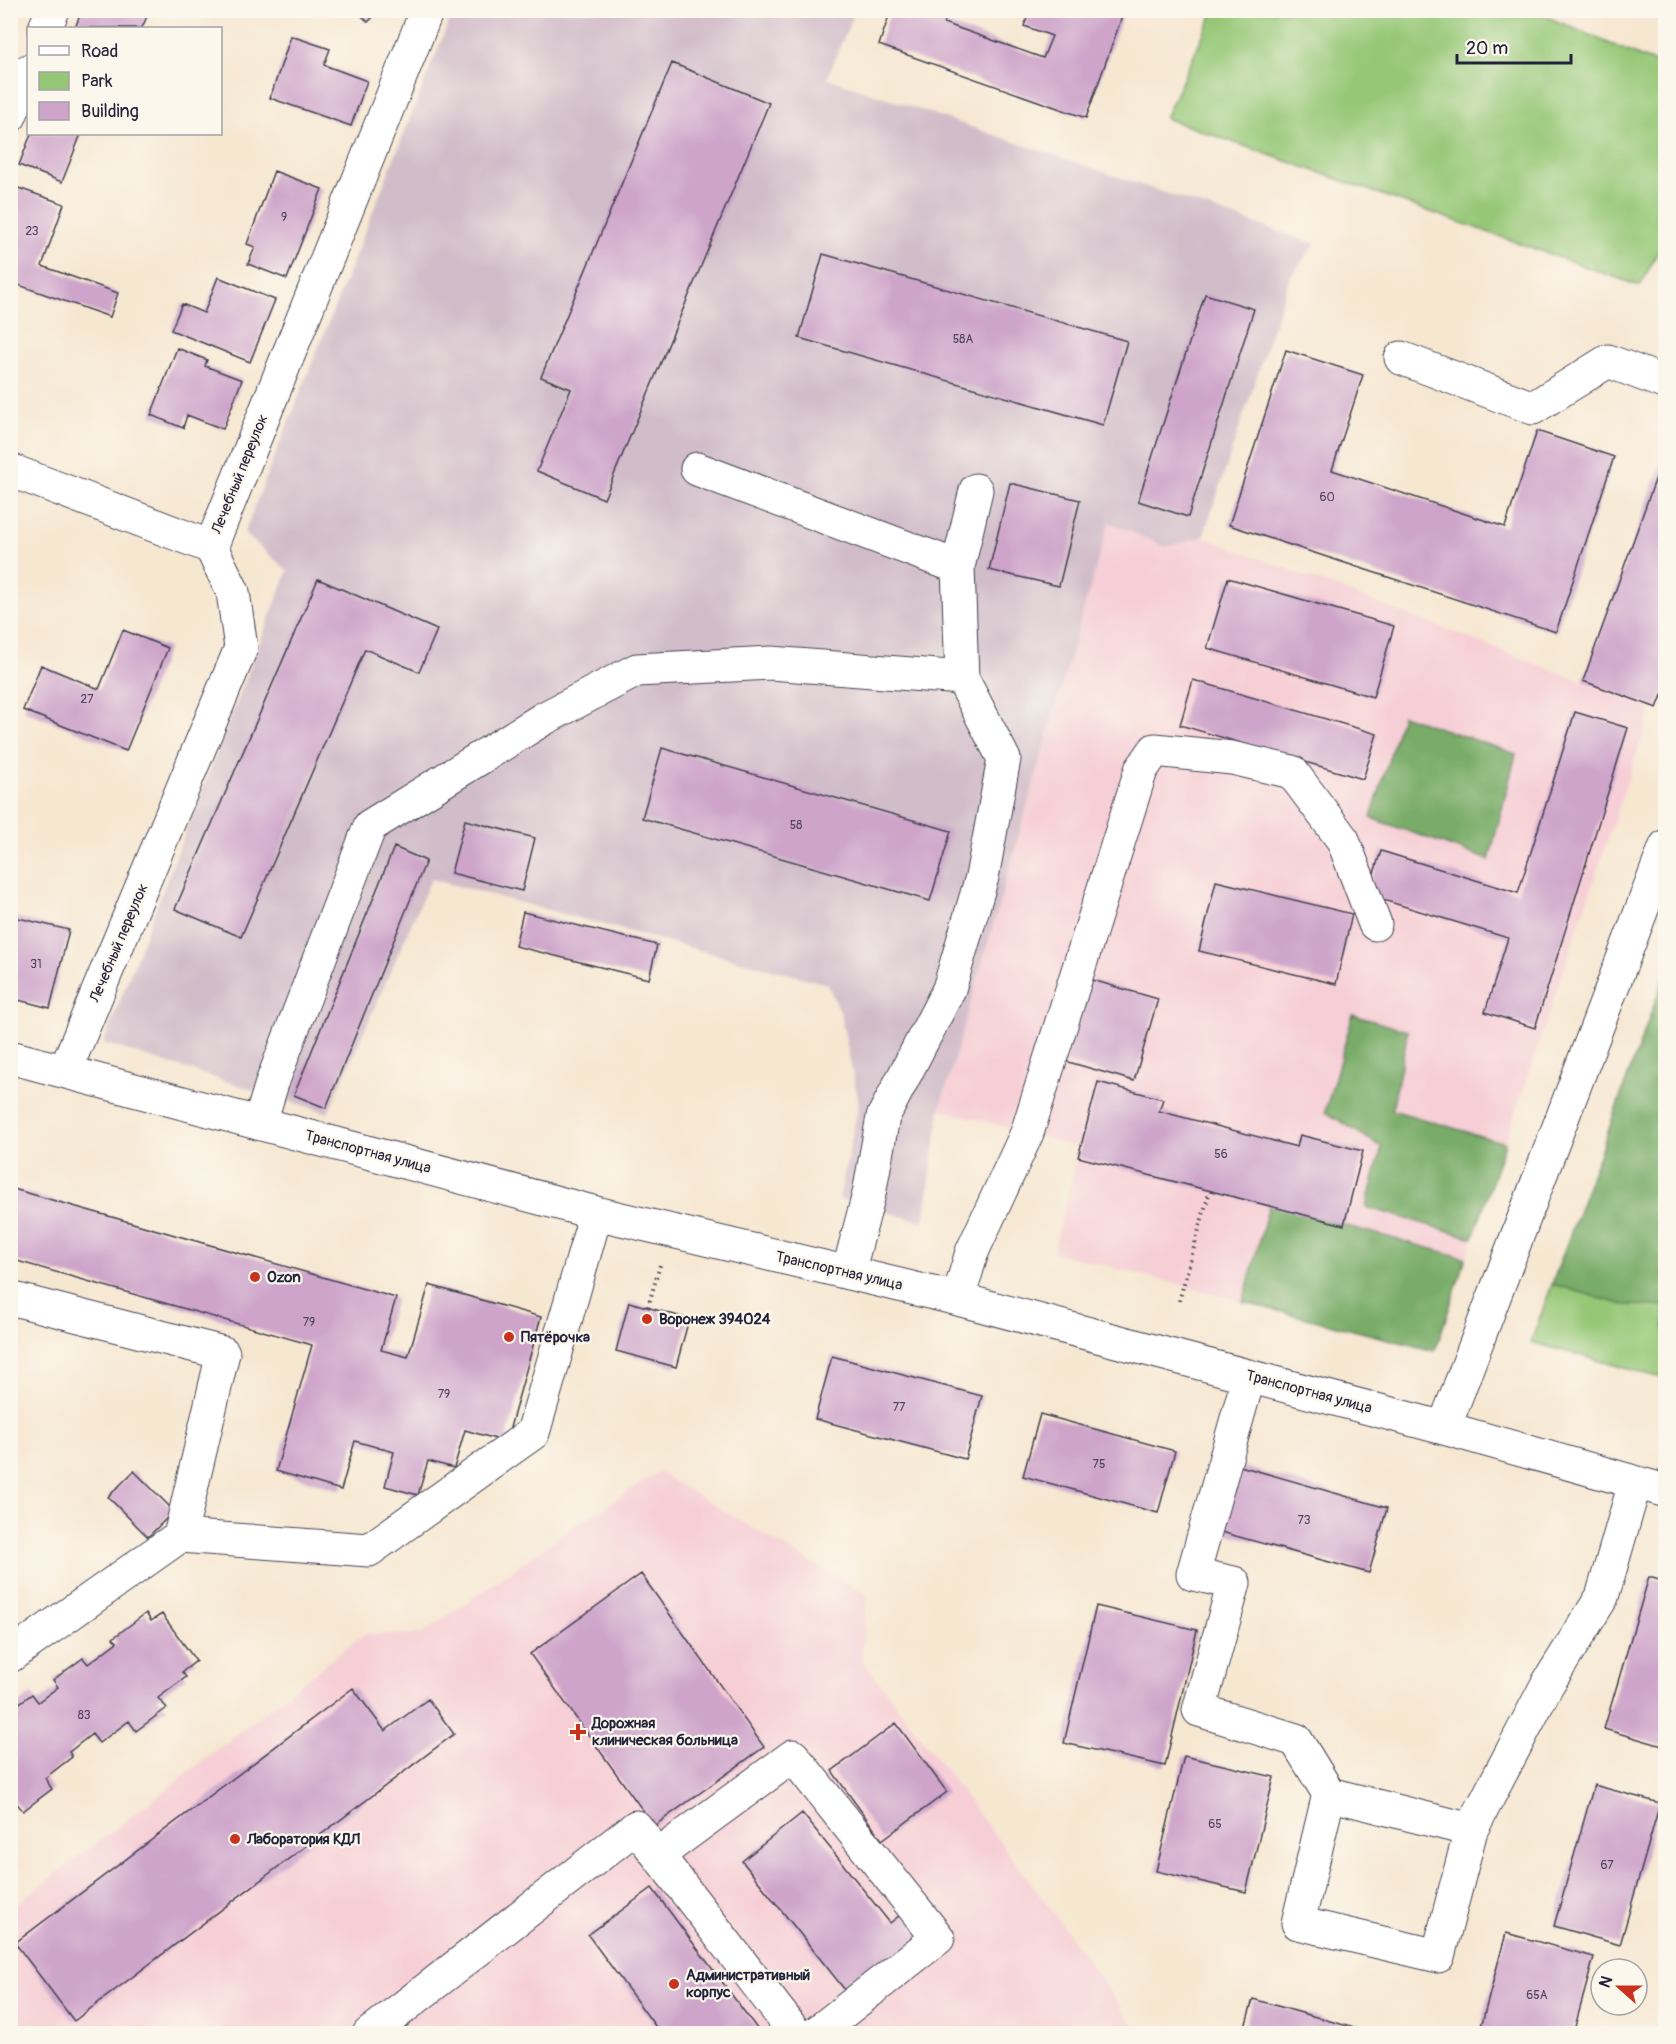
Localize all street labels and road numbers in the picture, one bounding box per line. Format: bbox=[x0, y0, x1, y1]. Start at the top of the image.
street label: Лечебный переулок bbox=[207, 411, 273, 537]
street label: Лечебный переулок bbox=[85, 881, 153, 1006]
street label: Транспортная улица bbox=[303, 1126, 433, 1178]
street label: Транспортная улица bbox=[774, 1247, 904, 1295]
street label: Транспортная улица bbox=[1244, 1366, 1374, 1418]

